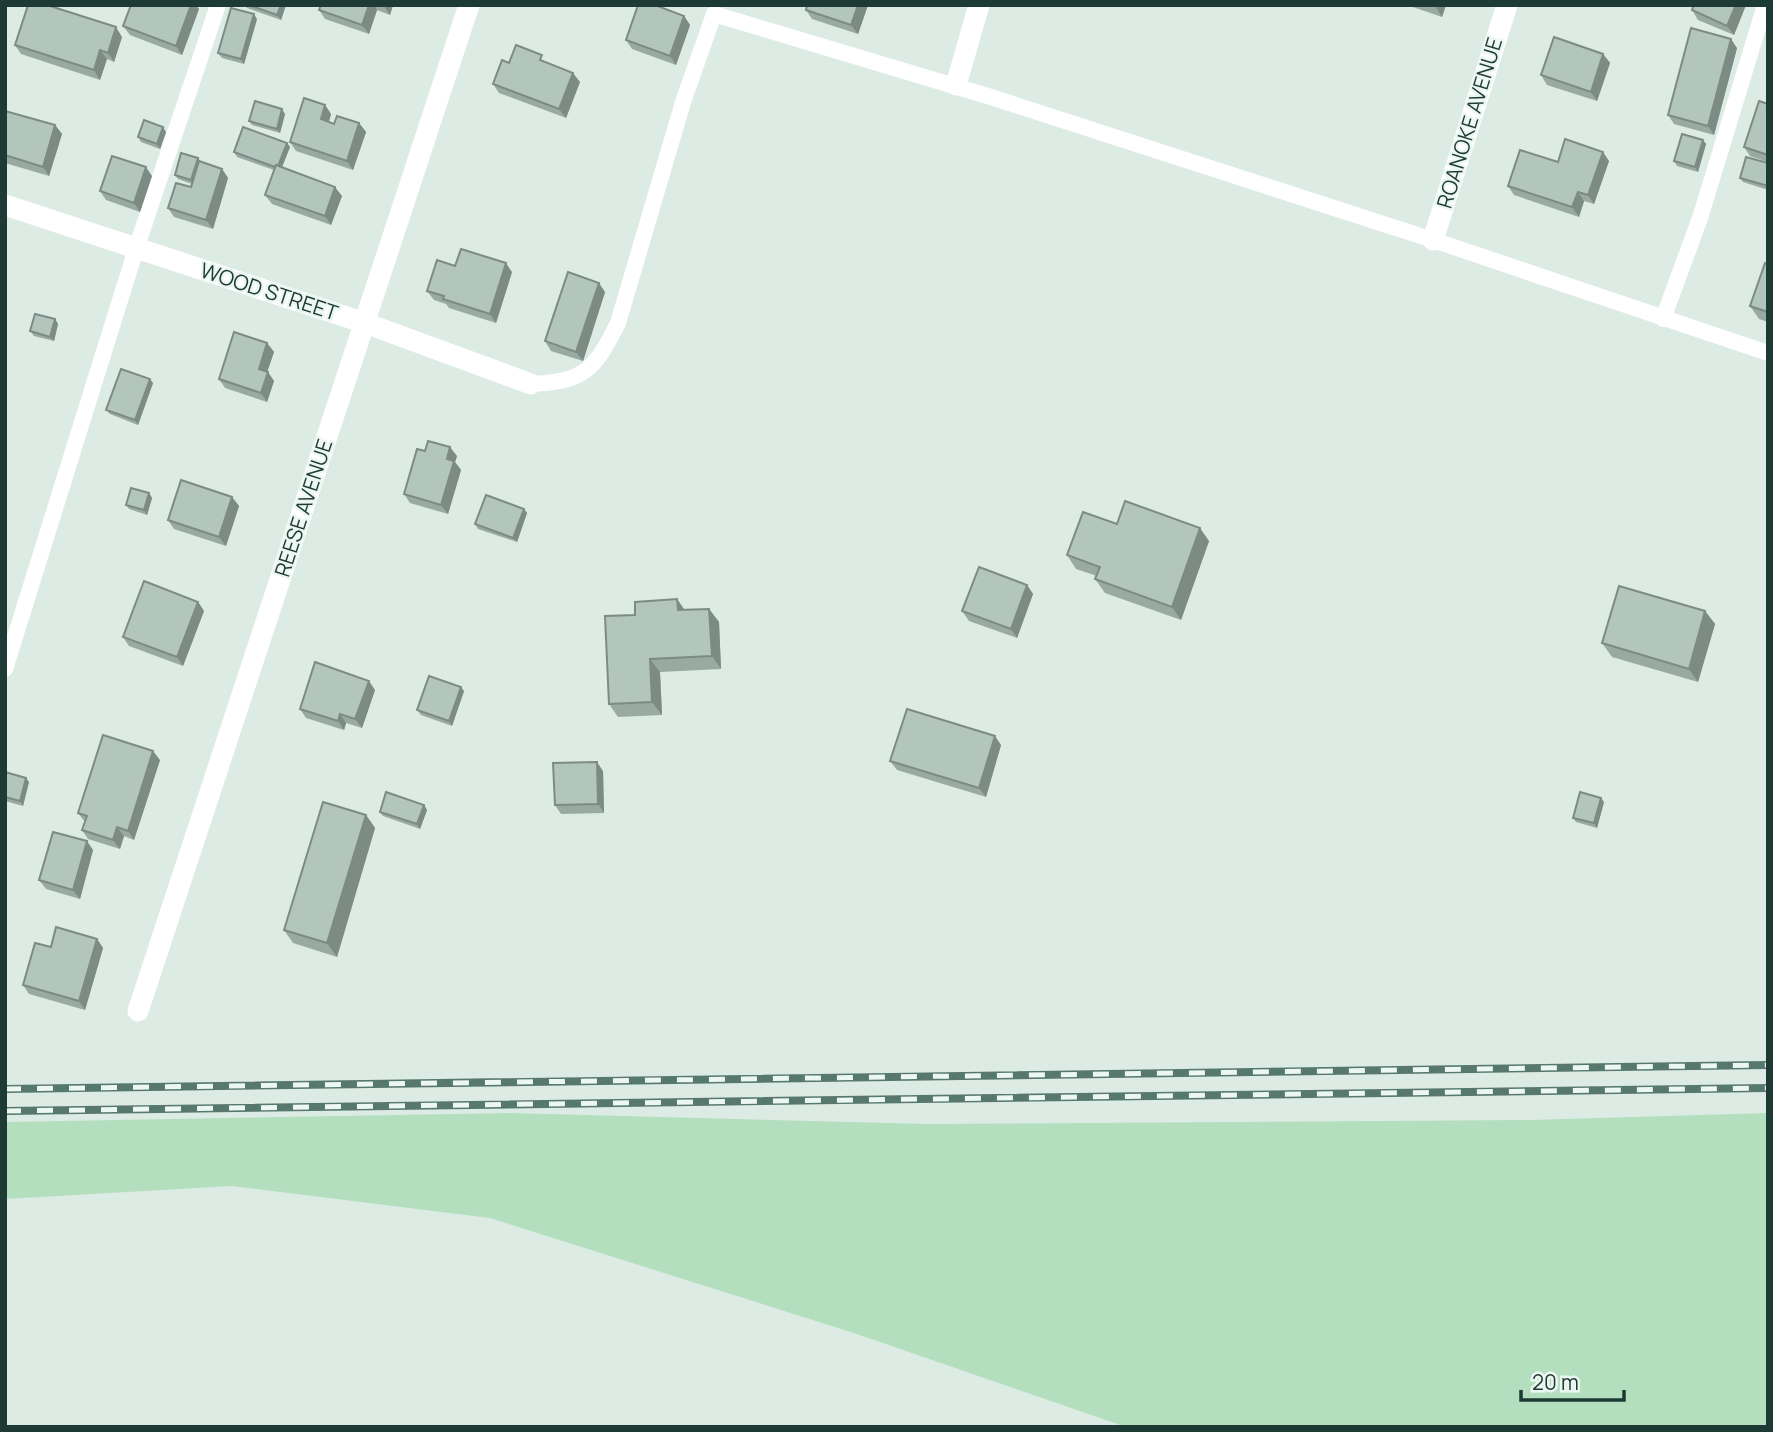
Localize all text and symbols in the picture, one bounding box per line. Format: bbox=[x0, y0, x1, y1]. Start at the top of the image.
street label: ROANOKE AVENUE bbox=[1430, 34, 1508, 211]
street label: WOOD STREET bbox=[197, 256, 342, 327]
street label: REESE AVENUE bbox=[268, 435, 339, 580]
scale bar bbox=[1521, 1358, 1624, 1402]
text: 20 m bbox=[1532, 1368, 1579, 1396]

